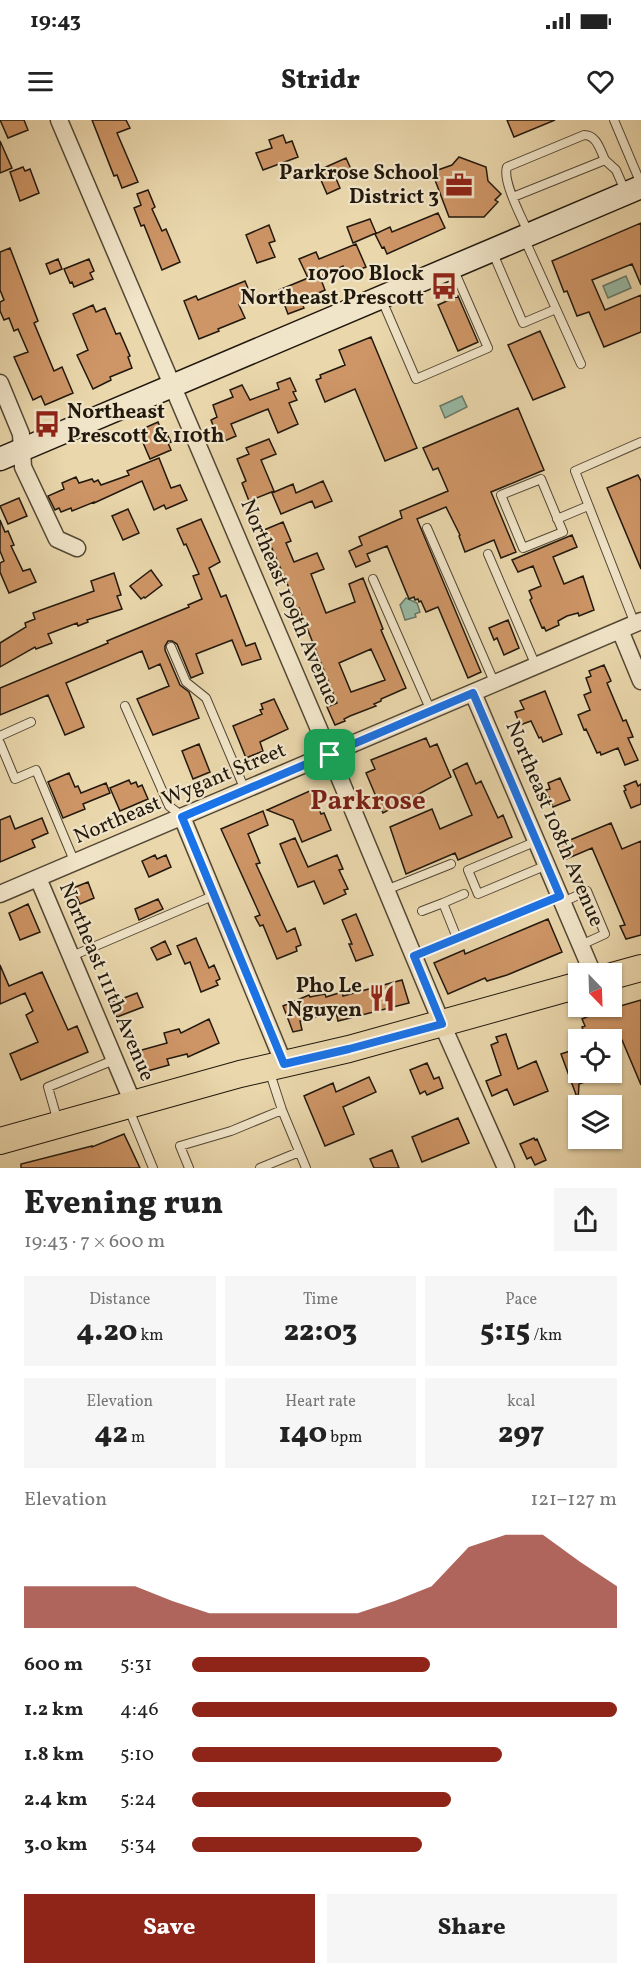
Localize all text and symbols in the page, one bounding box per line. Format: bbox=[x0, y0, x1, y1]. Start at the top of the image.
text: 19:43 bbox=[30, 6, 81, 37]
text: Stridr bbox=[281, 62, 360, 100]
icon: menu bbox=[24, 65, 57, 98]
icon: heart bbox=[584, 65, 617, 98]
place label: Parkrose School District 3 bbox=[279, 159, 439, 212]
office icon: Parkrose School District 3 bbox=[444, 170, 474, 200]
place label: 10700 Block Northeast Prescott bbox=[241, 260, 424, 313]
bus stop icon: 10700 Block Northeast Prescott bbox=[429, 271, 459, 301]
place label: Northeast Prescott & 110th bbox=[67, 398, 225, 451]
bus stop icon: Northeast Prescott & 110th bbox=[32, 409, 62, 439]
street label: Northeast 109th Avenue bbox=[232, 495, 346, 709]
street label: Northeast 108th Avenue bbox=[498, 717, 610, 931]
pin bbox=[304, 729, 355, 780]
street label: Northeast Wygant Street bbox=[70, 736, 290, 852]
icon: arrive bbox=[313, 738, 346, 771]
district label: Parkrose bbox=[310, 783, 426, 821]
street label: Northeast 111th Avenue bbox=[51, 878, 161, 1086]
north arrow bbox=[568, 963, 622, 1017]
map controls bbox=[568, 963, 622, 1149]
place label: Pho Le Nguyen bbox=[287, 972, 362, 1025]
restaurant icon: Pho Le Nguyen bbox=[367, 983, 397, 1013]
button: locate bbox=[568, 1029, 622, 1083]
button: layers bbox=[568, 1095, 622, 1149]
text: Evening run bbox=[24, 1182, 223, 1228]
button: share bbox=[554, 1188, 617, 1251]
text: 19:43 · 7 × 600 m bbox=[24, 1228, 165, 1256]
text: Distance bbox=[89, 1289, 150, 1311]
text: Time bbox=[303, 1289, 338, 1311]
text: Pace bbox=[505, 1289, 537, 1311]
text: 4.20 bbox=[76, 1311, 137, 1353]
text: 22:03 bbox=[284, 1311, 357, 1353]
text: 5:15 bbox=[480, 1311, 530, 1353]
text: km bbox=[137, 1325, 164, 1347]
text: /km bbox=[530, 1325, 562, 1347]
text: Elevation bbox=[87, 1391, 153, 1413]
text: Heart rate bbox=[285, 1391, 356, 1413]
text: kcal bbox=[507, 1391, 535, 1413]
text: 42 bbox=[94, 1413, 128, 1455]
text: 140 bbox=[279, 1413, 327, 1455]
text: 297 bbox=[498, 1413, 544, 1455]
text: m bbox=[128, 1427, 145, 1449]
text: bpm bbox=[327, 1427, 362, 1449]
text: Elevation bbox=[24, 1486, 107, 1514]
text: 121–127 m bbox=[531, 1486, 617, 1514]
text: 600 m bbox=[24, 1651, 83, 1679]
text: 5:31 bbox=[120, 1651, 152, 1679]
text: 1.2 km bbox=[24, 1696, 84, 1724]
text: 4:46 bbox=[120, 1696, 159, 1724]
text: 1.8 km bbox=[24, 1741, 84, 1769]
text: 5:10 bbox=[120, 1741, 154, 1769]
text: 2.4 km bbox=[24, 1786, 88, 1814]
text: 5:24 bbox=[120, 1786, 156, 1814]
text: 3.0 km bbox=[24, 1831, 88, 1859]
text: 5:34 bbox=[120, 1831, 157, 1859]
button: Save bbox=[24, 1894, 315, 1963]
button: Share bbox=[327, 1894, 617, 1963]

